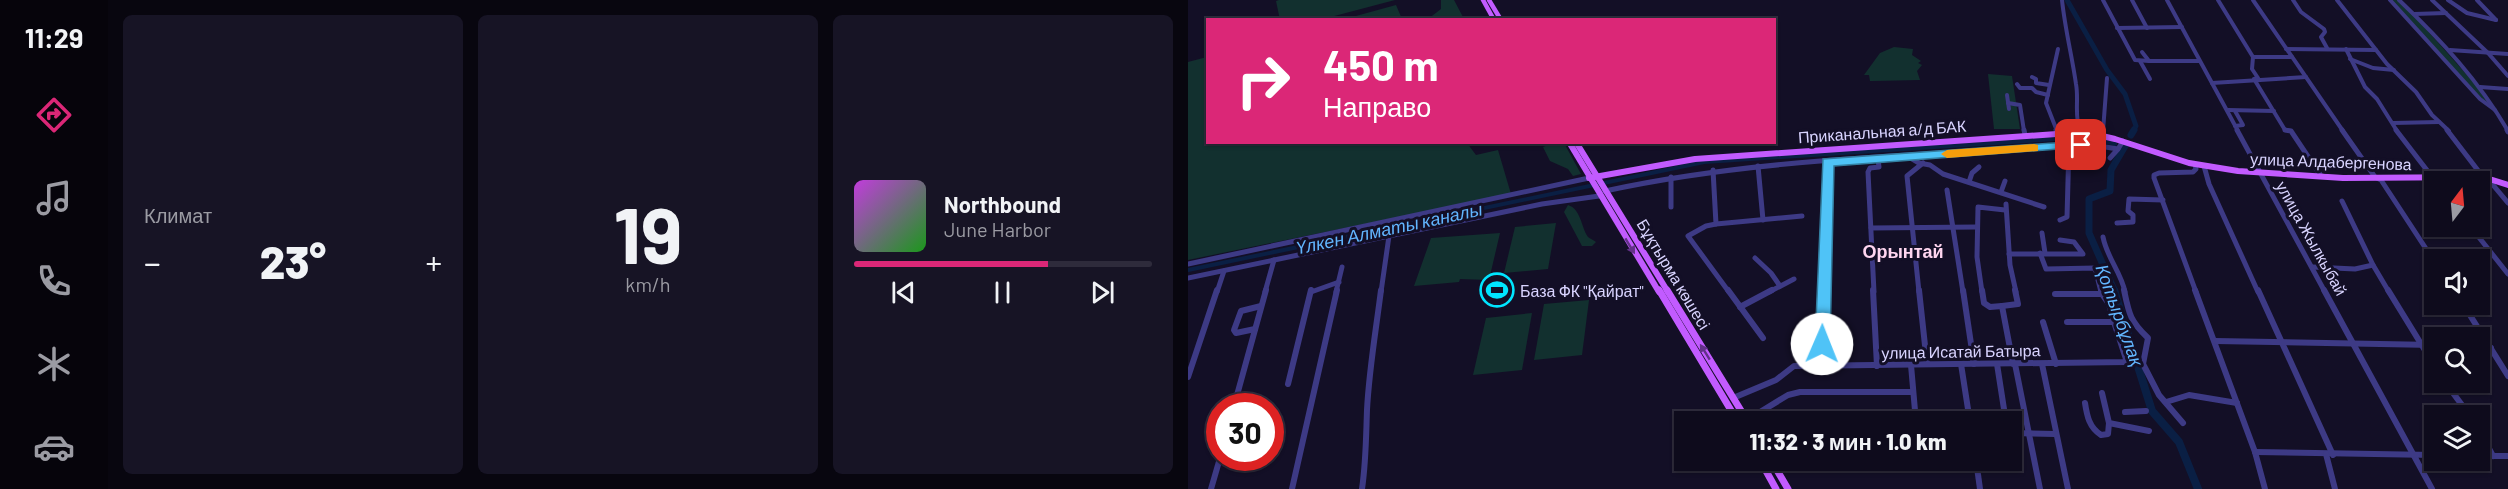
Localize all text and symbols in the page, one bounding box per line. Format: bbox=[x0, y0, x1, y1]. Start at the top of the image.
text: 11:29 bbox=[25, 21, 83, 53]
text: 450 m bbox=[1323, 39, 1438, 89]
icon: right bbox=[1224, 42, 1302, 120]
text: Направо bbox=[1323, 90, 1431, 122]
icon: directions bbox=[33, 94, 75, 136]
street label: Приканальная а/д БАК bbox=[1797, 116, 1967, 146]
pin bbox=[2055, 119, 2106, 170]
icon: arrive bbox=[2064, 128, 2097, 161]
street label: улица Алдабергенова bbox=[2250, 149, 2412, 173]
north arrow bbox=[2424, 171, 2490, 237]
map controls bbox=[2424, 171, 2490, 471]
icon: music bbox=[33, 177, 75, 219]
street label: улица Жылкыбай bbox=[2273, 177, 2351, 299]
text: 19 bbox=[613, 186, 683, 280]
text: Northbound bbox=[944, 191, 1061, 217]
water label: Үлкен Алматы каналы bbox=[1294, 197, 1484, 259]
text: Климат bbox=[144, 203, 212, 227]
street label: Бұқтырма көшесі bbox=[1634, 215, 1714, 333]
text: June Harbor bbox=[944, 217, 1051, 241]
text: 23° bbox=[260, 234, 326, 288]
one-way arrow bbox=[1624, 238, 1635, 254]
district label: Орынтай bbox=[1862, 240, 1944, 262]
text: − bbox=[144, 242, 161, 282]
text: + bbox=[425, 242, 442, 282]
button: sound bbox=[2424, 249, 2490, 315]
icon: phone bbox=[33, 260, 75, 302]
water label: Қотырбұлақ bbox=[2091, 261, 2149, 370]
text: km/h bbox=[625, 272, 671, 296]
sports icon: База ФК "Қайрат" bbox=[1479, 272, 1515, 308]
icon: previous bbox=[887, 276, 920, 309]
icon: pause bbox=[986, 276, 1019, 309]
icon: next bbox=[1086, 276, 1119, 309]
place label: База ФК "Қайрат" bbox=[1520, 281, 1644, 300]
position arrow bbox=[1790, 312, 1854, 376]
button: search bbox=[2424, 327, 2490, 393]
street label: улица Исатай Батыра bbox=[1881, 340, 2041, 362]
icon: climate bbox=[33, 343, 75, 385]
one-way arrow bbox=[1699, 344, 1710, 361]
speed limit sign: 30 bbox=[1206, 393, 1284, 471]
button: layers bbox=[2424, 405, 2490, 471]
icon: car bbox=[33, 426, 75, 468]
text: 11:32 · 3 мин · 1.0 km bbox=[1749, 428, 1947, 454]

